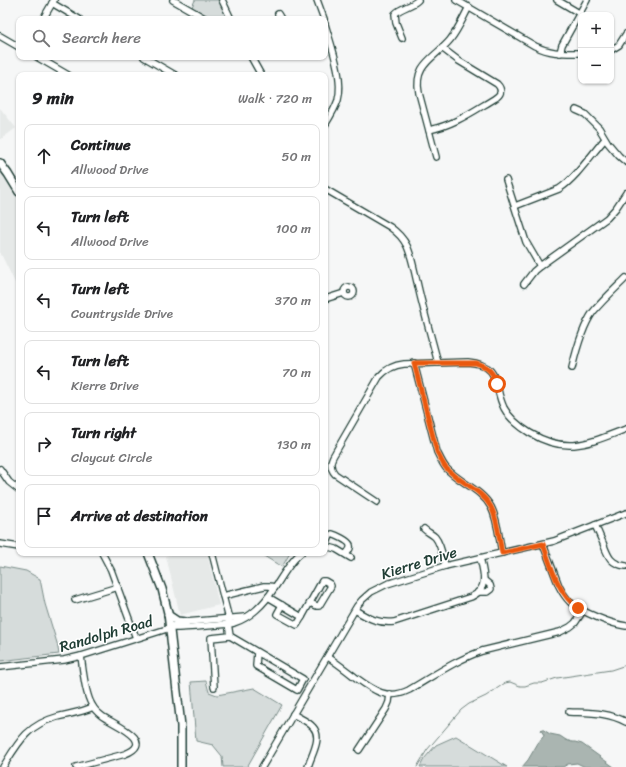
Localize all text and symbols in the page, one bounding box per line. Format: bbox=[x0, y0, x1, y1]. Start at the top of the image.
map controls bbox=[578, 12, 614, 84]
button: + bbox=[578, 12, 614, 48]
search box bbox=[16, 16, 328, 60]
text: Search here bbox=[62, 25, 141, 51]
icon: search bbox=[30, 27, 52, 49]
button: − bbox=[578, 48, 614, 84]
text: 9 min bbox=[32, 83, 74, 113]
text: Walk · 720 m bbox=[238, 87, 312, 110]
text: Continue bbox=[71, 132, 131, 158]
icon: ahead bbox=[33, 145, 55, 167]
text: 50 m bbox=[281, 145, 311, 168]
text: Allwood Drive bbox=[71, 158, 149, 181]
text: Turn left bbox=[71, 204, 129, 230]
icon: left bbox=[33, 217, 55, 239]
text: 100 m bbox=[276, 217, 311, 240]
text: Allwood Drive bbox=[71, 230, 149, 253]
text: Turn left bbox=[71, 276, 129, 302]
icon: left bbox=[33, 289, 55, 311]
text: 370 m bbox=[275, 289, 311, 312]
text: Countryside Drive bbox=[71, 302, 173, 325]
text: Turn left bbox=[71, 348, 129, 374]
icon: left bbox=[33, 361, 55, 383]
text: 70 m bbox=[282, 361, 311, 384]
text: Kierre Drive bbox=[71, 374, 139, 397]
route start bbox=[488, 375, 506, 393]
text: Turn right bbox=[71, 420, 136, 446]
icon: right bbox=[33, 433, 55, 455]
text: 130 m bbox=[277, 433, 311, 456]
text: Claycut Circle bbox=[71, 446, 153, 469]
text: Arrive at destination bbox=[71, 503, 208, 529]
icon: arrive bbox=[33, 505, 55, 527]
street label: Kierre Drive bbox=[378, 539, 461, 587]
route end bbox=[569, 599, 587, 617]
street label: Randolph Road bbox=[56, 608, 157, 660]

